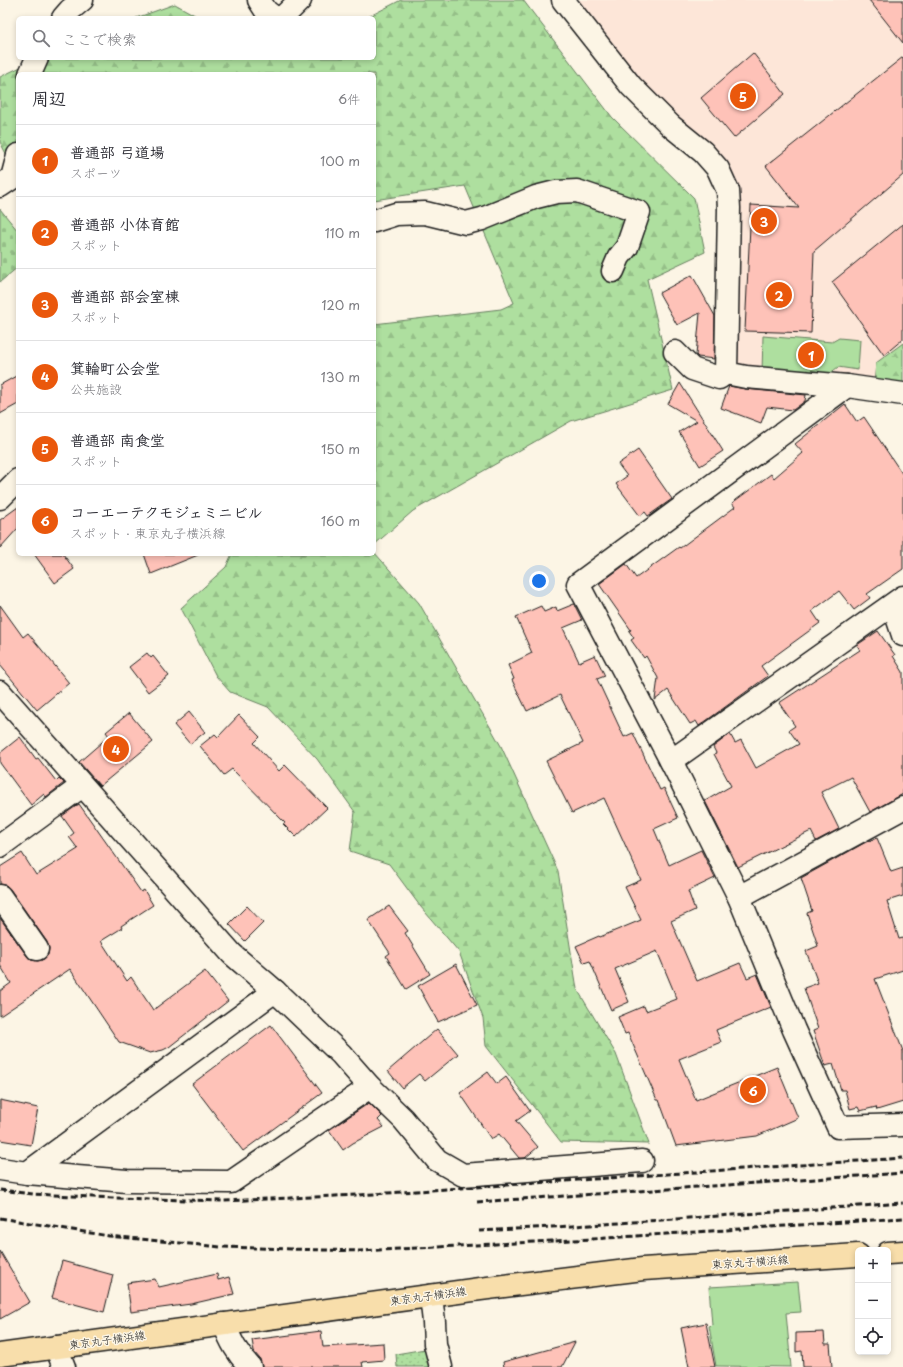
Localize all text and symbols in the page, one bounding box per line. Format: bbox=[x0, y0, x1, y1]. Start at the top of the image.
search box bbox=[16, 16, 376, 60]
icon: search bbox=[30, 27, 52, 49]
text: ここで検索 bbox=[62, 27, 137, 50]
pin: 5 bbox=[730, 81, 756, 111]
text: 周辺 bbox=[32, 85, 66, 111]
text: 6件 bbox=[338, 89, 360, 108]
text: 普通部 弓道場 bbox=[70, 140, 165, 163]
text: 1 bbox=[42, 151, 48, 170]
text: 100 m bbox=[320, 151, 360, 170]
text: スポーツ bbox=[70, 163, 122, 182]
pin: 3 bbox=[751, 206, 777, 236]
text: 普通部 小体育館 bbox=[70, 212, 180, 235]
text: 2 bbox=[40, 223, 50, 242]
text: 110 m bbox=[325, 223, 360, 242]
text: スポット bbox=[70, 235, 122, 254]
pin: 2 bbox=[766, 280, 792, 310]
text: 普通部 部会室棟 bbox=[70, 284, 180, 307]
text: 3 bbox=[41, 295, 49, 314]
text: 120 m bbox=[321, 295, 360, 314]
text: スポット bbox=[70, 307, 122, 326]
pin: 1 bbox=[798, 340, 824, 370]
text: 箕輪町公会堂 bbox=[70, 356, 160, 379]
text: 4 bbox=[41, 367, 49, 386]
text: 130 m bbox=[321, 367, 360, 386]
text: 公共施設 bbox=[70, 379, 122, 398]
text: 普通部 南食堂 bbox=[70, 428, 165, 451]
text: 5 bbox=[41, 439, 49, 458]
text: 150 m bbox=[321, 439, 360, 458]
text: スポット bbox=[70, 451, 122, 470]
text: コーエーテクモジェミニビル bbox=[70, 500, 263, 523]
text: 6 bbox=[40, 511, 50, 530]
text: 160 m bbox=[321, 511, 360, 530]
text: スポット · 東京丸子横浜線 bbox=[70, 523, 225, 542]
your location bbox=[529, 571, 549, 591]
pin: 4 bbox=[103, 734, 129, 764]
pin: 6 bbox=[740, 1075, 766, 1105]
map controls bbox=[855, 1247, 891, 1355]
button: + bbox=[855, 1247, 891, 1283]
street label: 東京丸子横浜線 bbox=[711, 1250, 789, 1273]
street label: 東京丸子横浜線 bbox=[389, 1282, 467, 1309]
button: − bbox=[855, 1283, 891, 1319]
button: locate bbox=[855, 1319, 891, 1355]
street label: 東京丸子横浜線 bbox=[68, 1326, 146, 1353]

